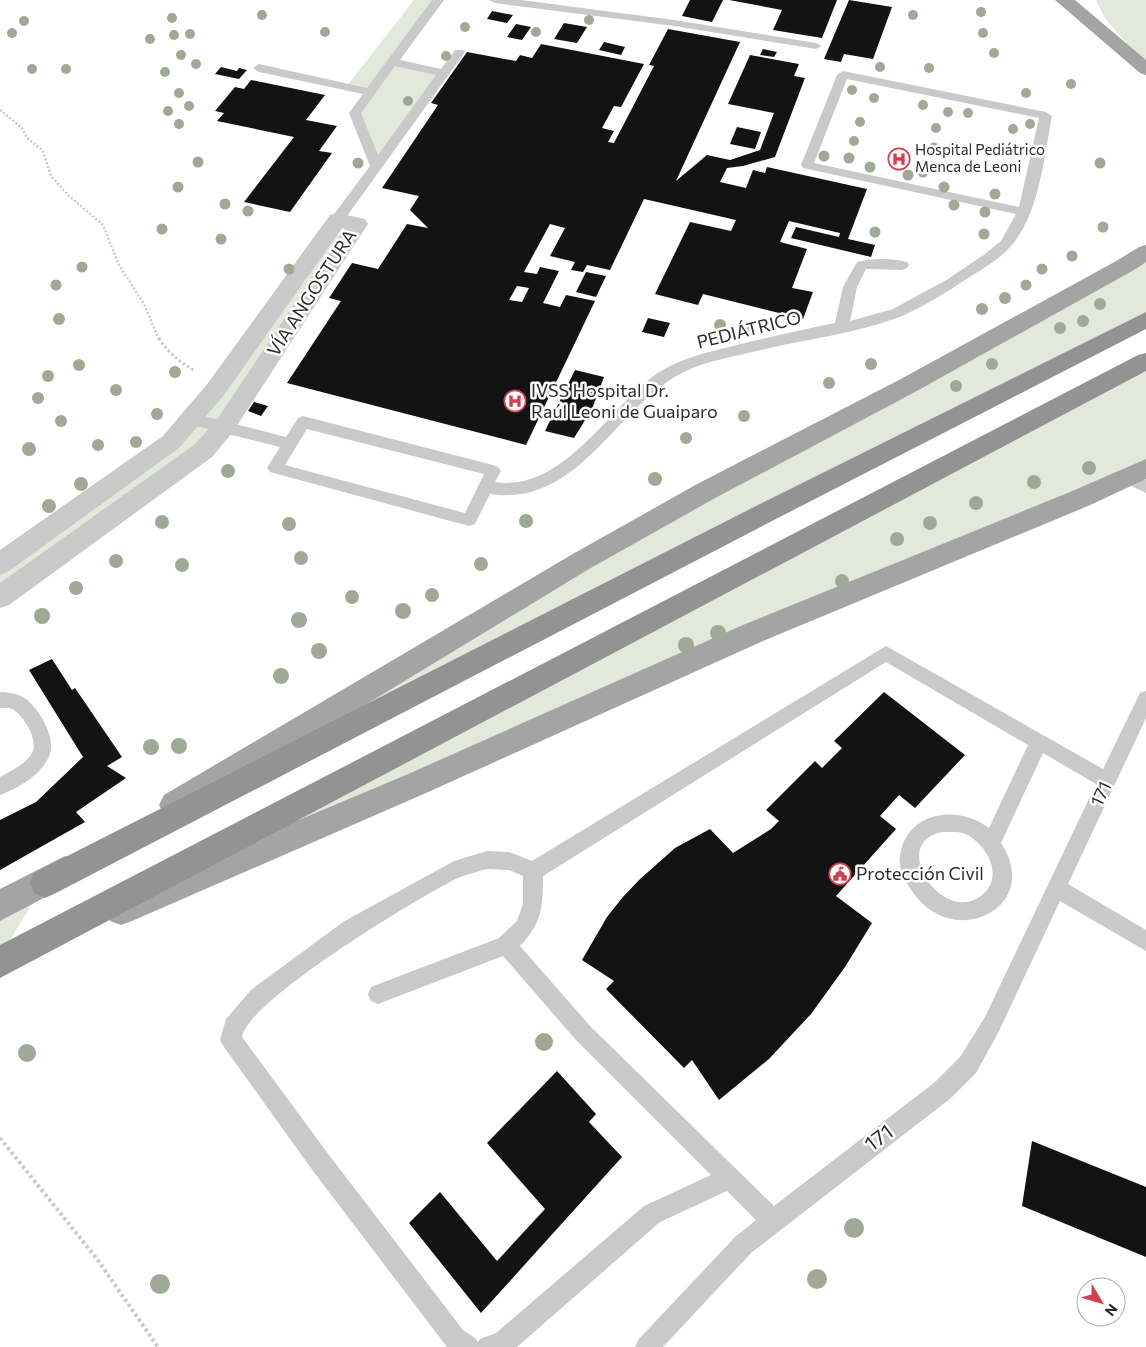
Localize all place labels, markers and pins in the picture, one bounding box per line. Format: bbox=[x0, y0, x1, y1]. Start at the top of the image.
place label: Hospital Pediátrico Menca de Leoni bbox=[915, 140, 1045, 175]
hospital icon: Hospital Pediátrico Menca de Leoni bbox=[887, 147, 911, 171]
place label: IVSS Hospital Dr. Raúl Leoni de Guaiparo bbox=[531, 379, 718, 422]
hospital icon: IVSS Hospital Dr. Raúl Leoni de Guaiparo bbox=[503, 389, 527, 413]
public building icon: Protección Civil bbox=[828, 862, 852, 886]
place label: Protección Civil bbox=[856, 862, 984, 884]

